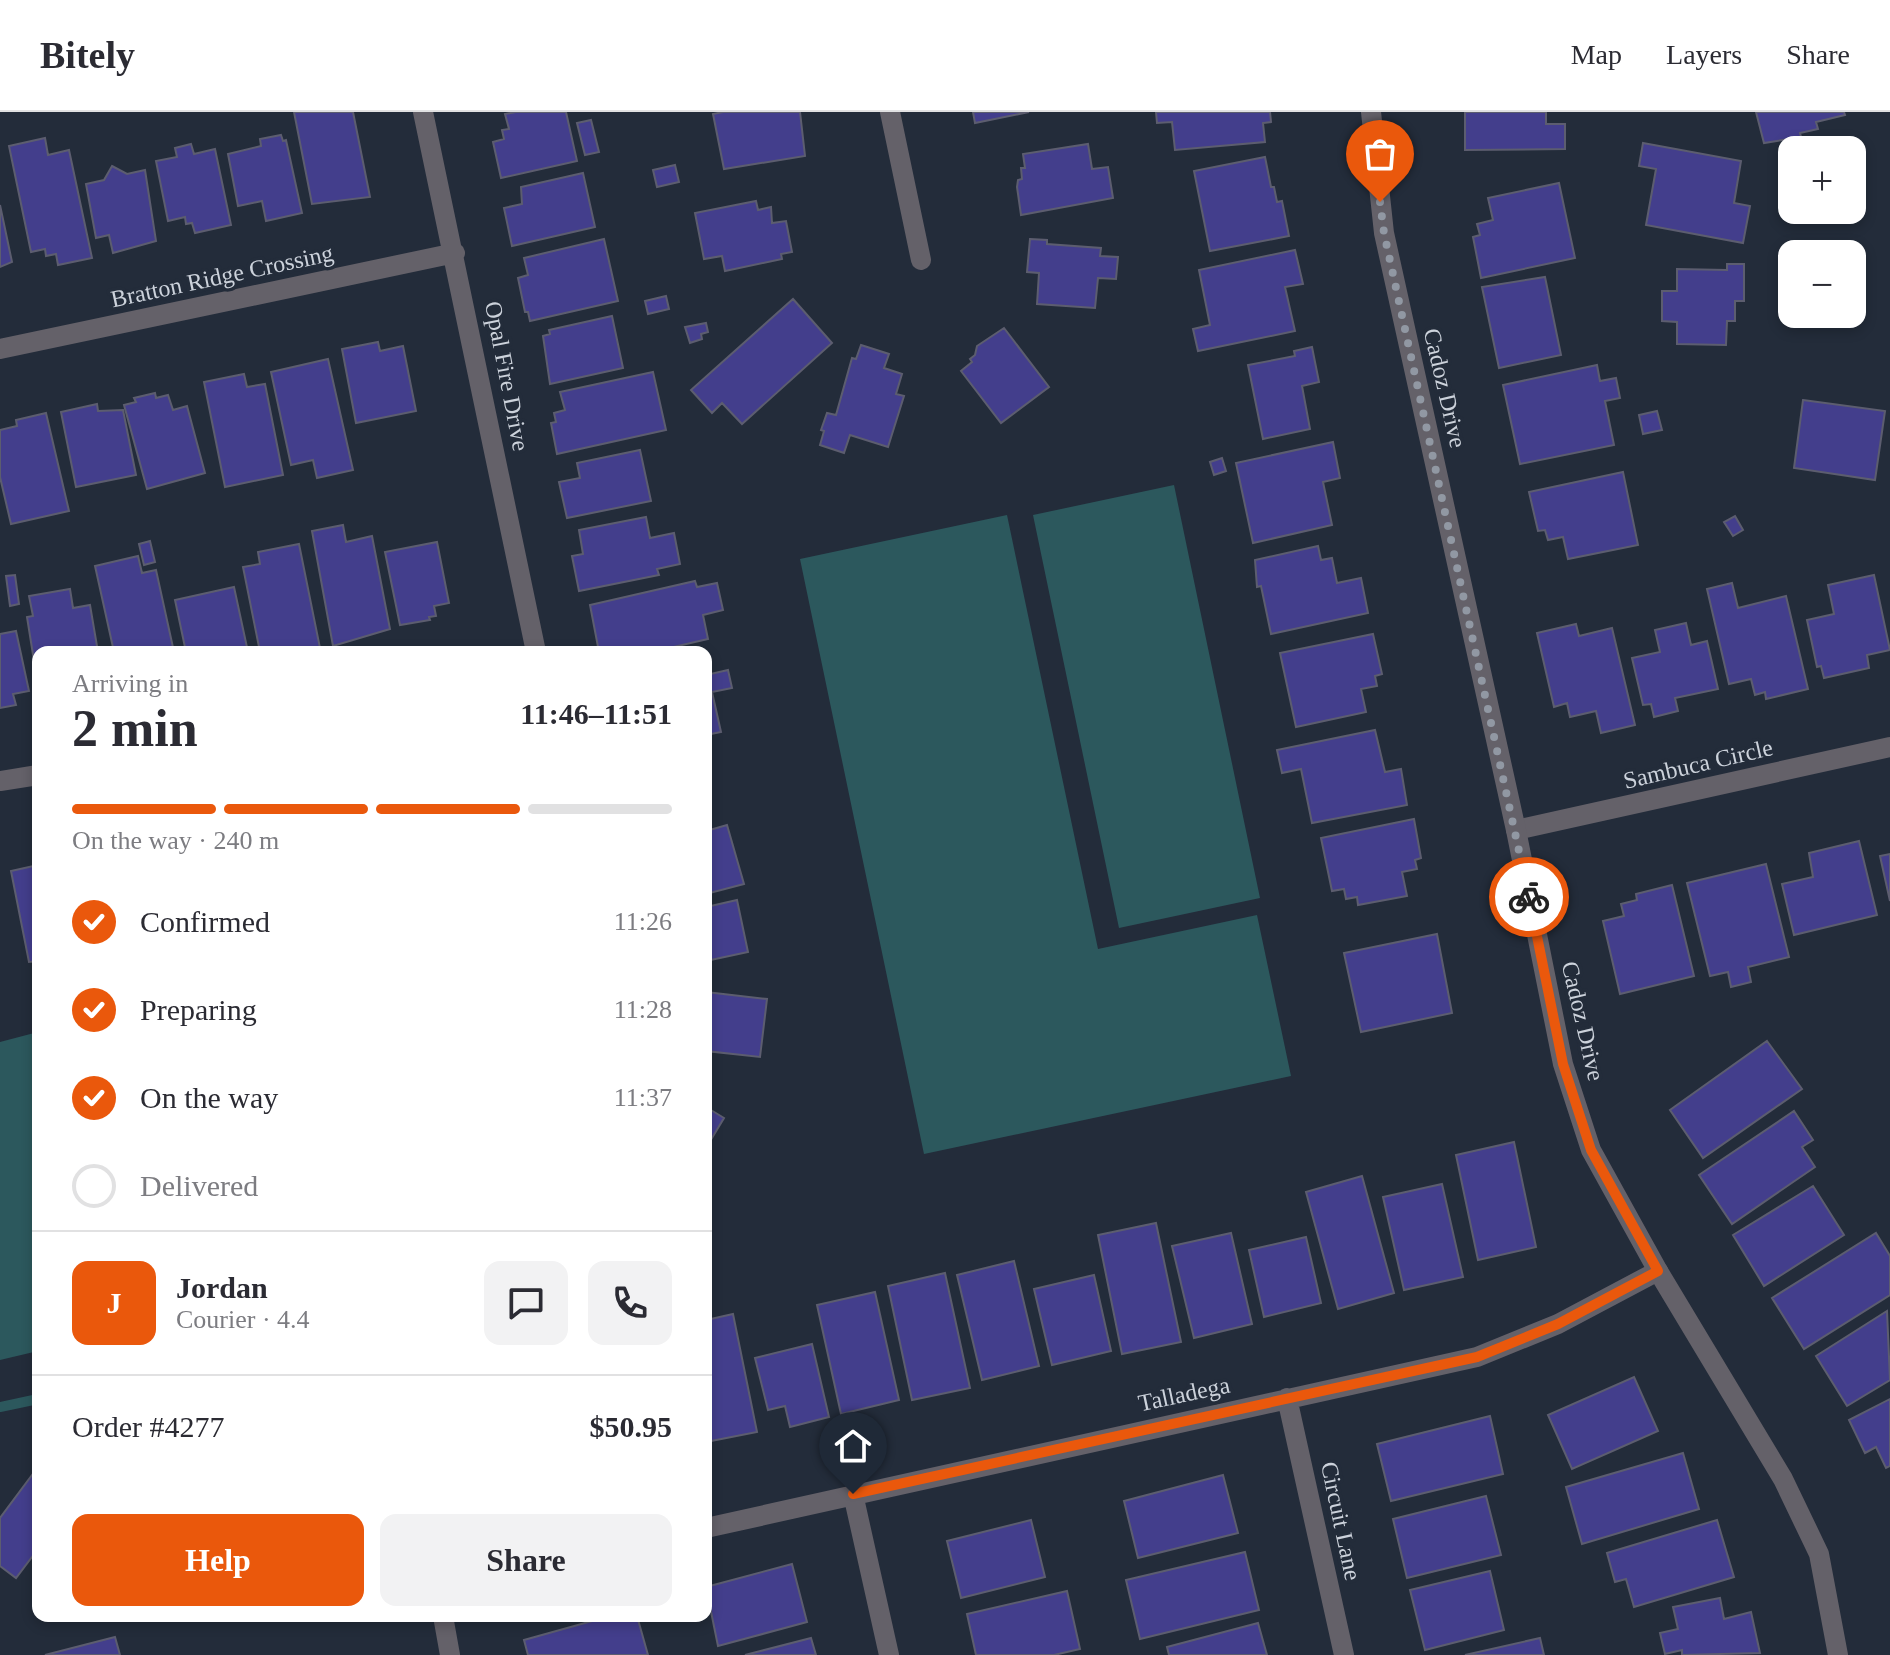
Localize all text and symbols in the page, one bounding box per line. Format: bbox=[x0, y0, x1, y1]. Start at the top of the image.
text: Bitely bbox=[40, 34, 135, 76]
text: Map bbox=[1571, 39, 1622, 70]
text: Layers bbox=[1666, 39, 1742, 70]
text: Share bbox=[1786, 39, 1850, 70]
pin bbox=[1346, 120, 1414, 202]
icon: bag bbox=[1358, 132, 1402, 176]
map controls bbox=[1778, 136, 1866, 328]
button: + bbox=[1778, 136, 1866, 224]
street label: Bratton Ridge Crossing bbox=[108, 240, 336, 312]
button: − bbox=[1778, 240, 1866, 328]
street label: Opal Fire Drive bbox=[480, 299, 534, 453]
street label: Cadoz Drive bbox=[1419, 326, 1471, 450]
text: Arriving in bbox=[72, 669, 188, 698]
text: 11:46–11:51 bbox=[520, 697, 672, 730]
text: 2 min bbox=[72, 700, 198, 757]
street label: Sambuca Circle bbox=[1621, 734, 1775, 794]
text: On the way · 240 m bbox=[72, 826, 279, 855]
courier bbox=[1489, 857, 1569, 937]
icon: bike bbox=[1507, 875, 1551, 919]
icon: check bbox=[72, 900, 116, 944]
text: Confirmed bbox=[140, 905, 270, 938]
text: 11:26 bbox=[614, 907, 672, 936]
street label: Cadoz Drive bbox=[1557, 959, 1609, 1083]
icon: check bbox=[72, 988, 116, 1032]
text: Preparing bbox=[140, 993, 257, 1026]
text: 11:28 bbox=[614, 995, 672, 1024]
icon: check bbox=[72, 1076, 116, 1120]
text: On the way bbox=[140, 1081, 278, 1114]
text: 11:37 bbox=[614, 1083, 672, 1112]
text: Delivered bbox=[140, 1169, 258, 1202]
button: chat bbox=[484, 1261, 568, 1345]
button: phone bbox=[588, 1261, 672, 1345]
text: Jordan bbox=[176, 1271, 268, 1304]
text: J bbox=[107, 1286, 122, 1319]
text: Courier · 4.4 bbox=[176, 1305, 310, 1334]
street label: Talladega bbox=[1136, 1372, 1232, 1416]
text: Order #4277 bbox=[72, 1410, 224, 1443]
text: $50.95 bbox=[590, 1410, 672, 1443]
pin bbox=[819, 1412, 887, 1494]
icon: home bbox=[831, 1424, 875, 1468]
street label: Circuit Lane bbox=[1316, 1459, 1366, 1583]
button: Help bbox=[72, 1514, 364, 1606]
button: Share bbox=[380, 1514, 672, 1606]

